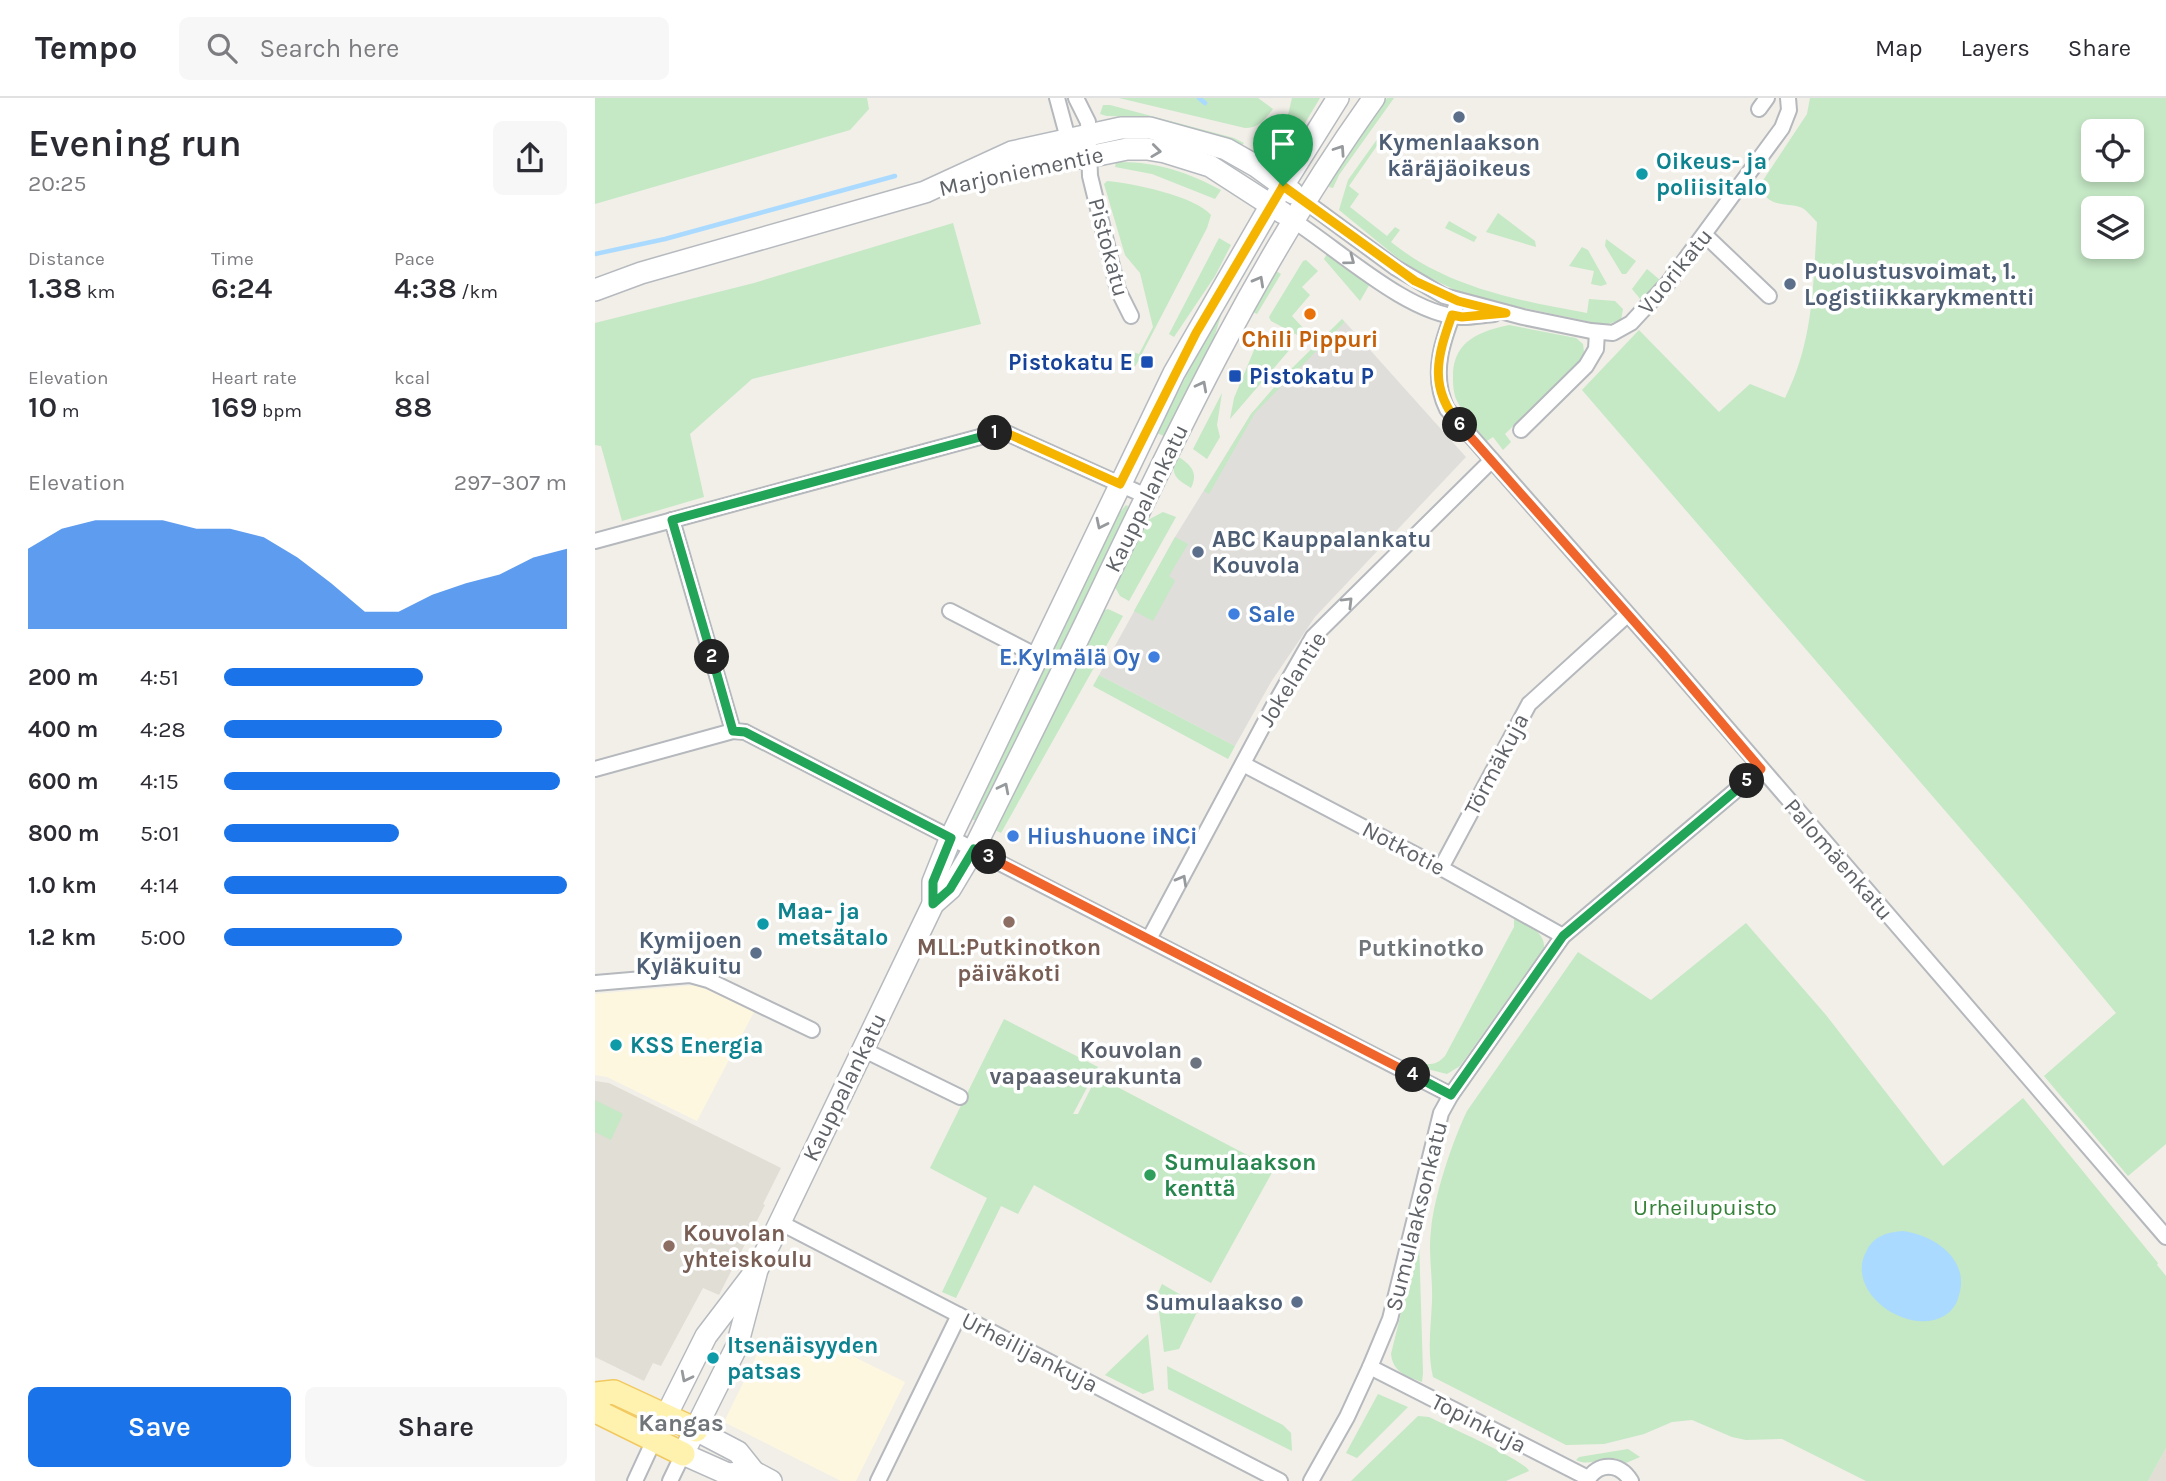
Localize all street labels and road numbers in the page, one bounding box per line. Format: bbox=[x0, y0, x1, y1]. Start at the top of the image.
street label: Marjoniementie bbox=[936, 141, 1106, 202]
street label: Pistokatu bbox=[1082, 195, 1135, 299]
street label: Vuorikatu bbox=[1633, 223, 1718, 320]
street label: Kauppalankatu bbox=[1099, 420, 1194, 577]
street label: Jokelantie bbox=[1253, 627, 1332, 732]
street label: Törmäkuja bbox=[1458, 709, 1535, 820]
street label: Palomäenkatu bbox=[1778, 793, 1899, 926]
street label: Notkotie bbox=[1358, 815, 1450, 881]
street label: Kauppalankatu bbox=[797, 1009, 892, 1166]
street label: Sumulaaksonkatu bbox=[1380, 1118, 1453, 1314]
street label: Urheilijankuja bbox=[957, 1306, 1103, 1398]
street label: Topinkuja bbox=[1427, 1388, 1531, 1459]

